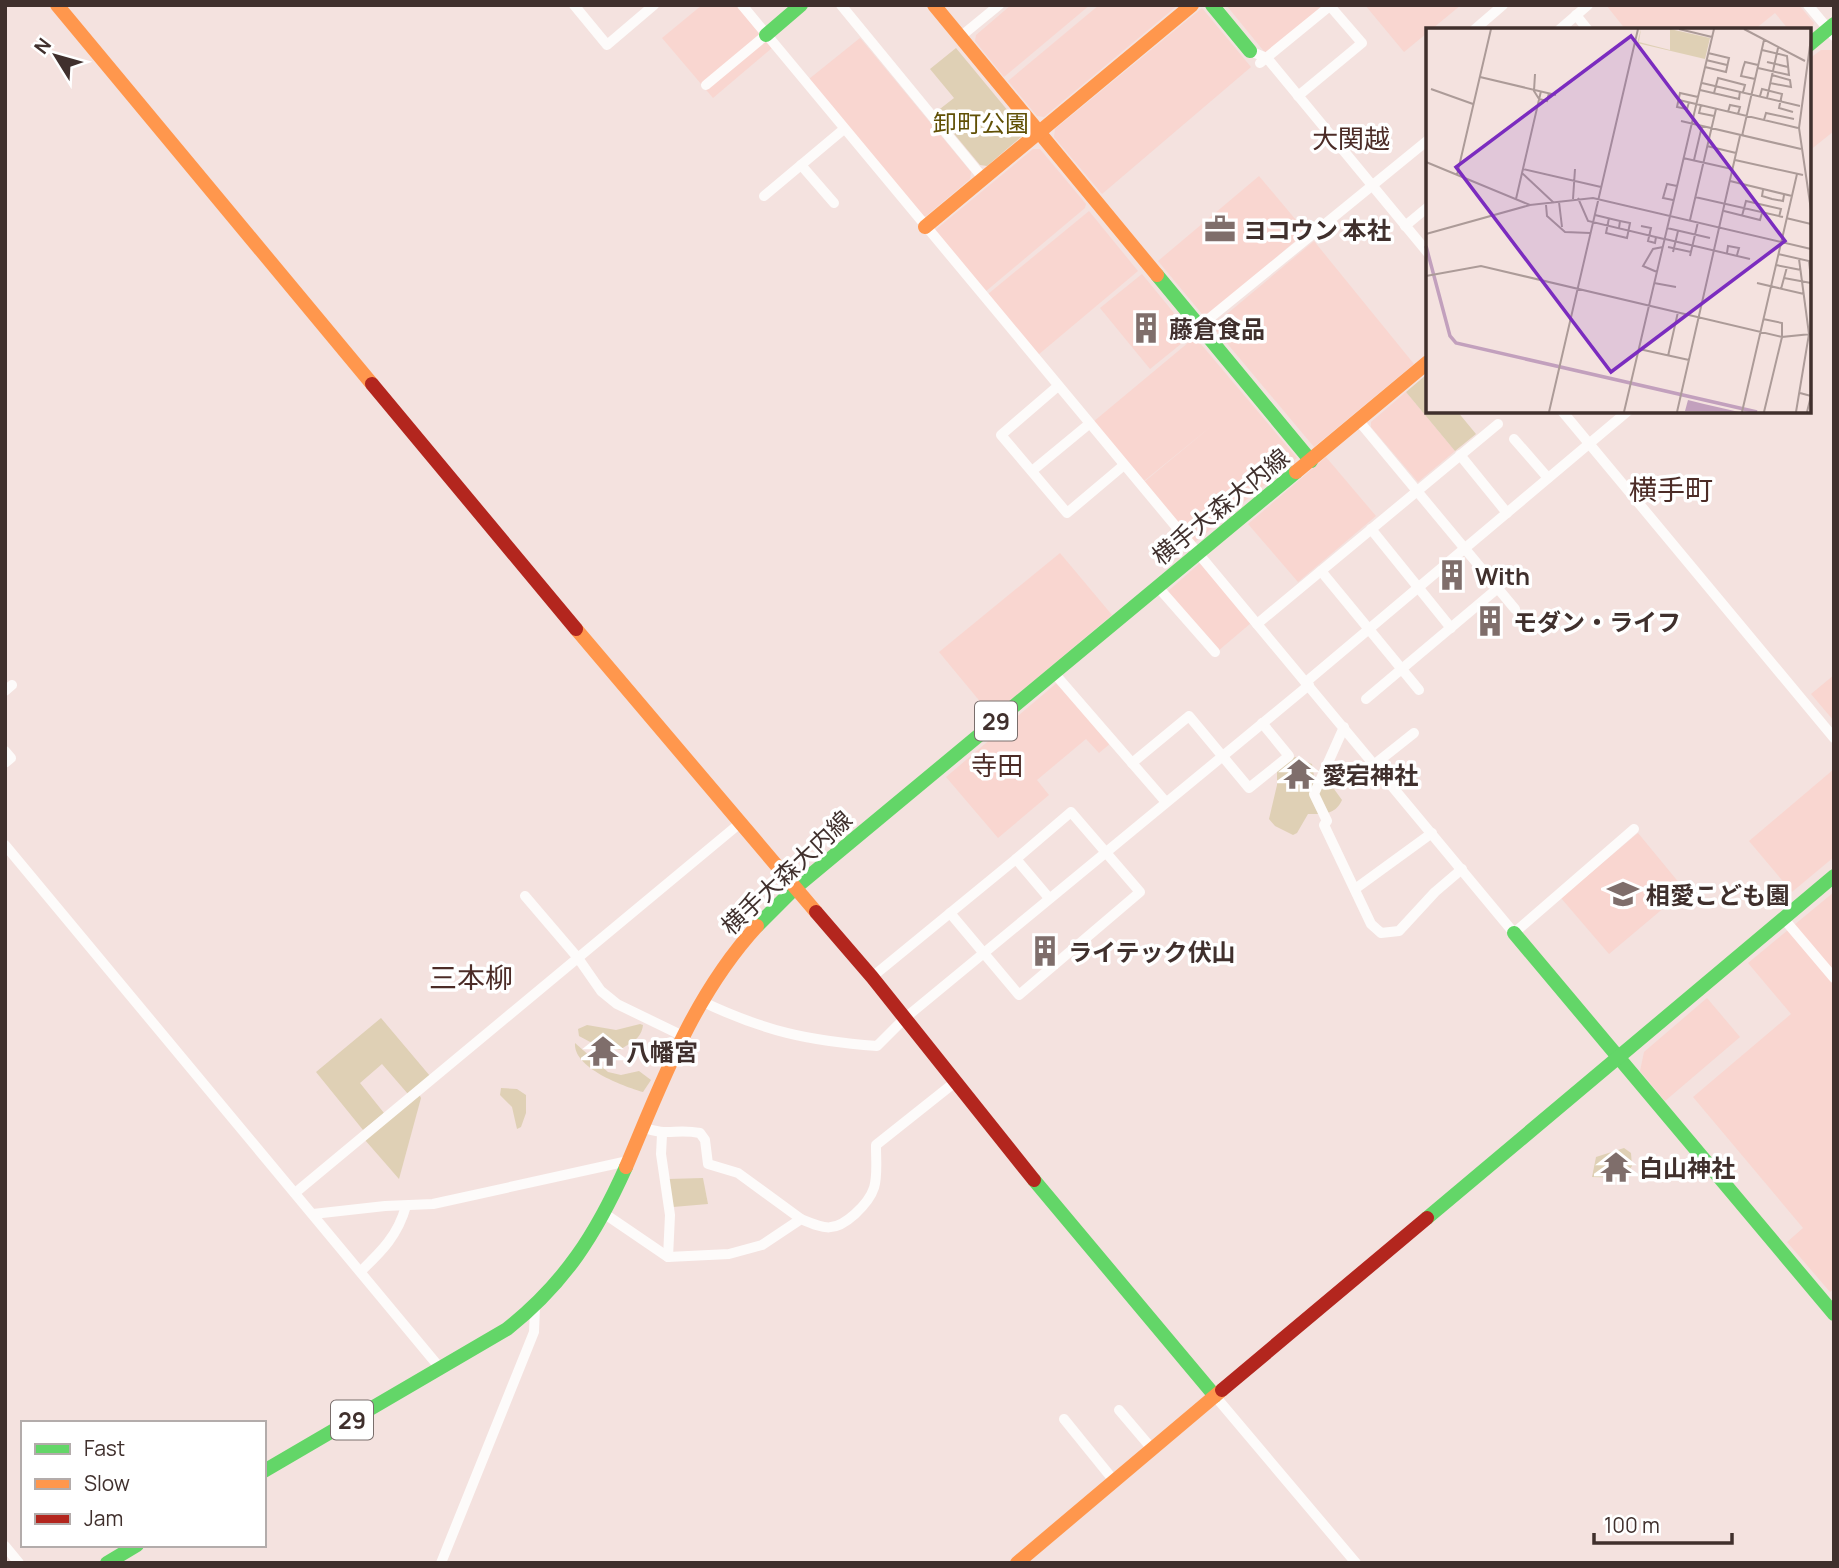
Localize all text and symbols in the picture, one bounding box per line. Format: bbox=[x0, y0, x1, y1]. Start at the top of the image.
north arrow bbox=[21, 21, 91, 91]
inset map bbox=[1426, 28, 1811, 413]
text: N bbox=[28, 32, 57, 59]
park label: 卸町公園 bbox=[933, 106, 1029, 139]
district label: 大関越 bbox=[1312, 120, 1390, 156]
office icon: ヨコウン 本社 bbox=[1203, 212, 1237, 246]
place label: ヨコウン 本社 bbox=[1243, 213, 1391, 246]
building icon: 藤倉食品 bbox=[1129, 311, 1163, 345]
place label: 藤倉食品 bbox=[1169, 312, 1265, 345]
street label: 横手大森大内線 bbox=[1144, 440, 1296, 572]
district label: 横手町 bbox=[1629, 470, 1713, 508]
building icon: With bbox=[1435, 558, 1469, 592]
place label: With bbox=[1475, 559, 1530, 592]
building icon: モダン・ライフ bbox=[1473, 604, 1507, 638]
place label: モダン・ライフ bbox=[1513, 605, 1681, 638]
road number: 29 bbox=[975, 702, 1017, 740]
district label: 寺田 bbox=[971, 747, 1023, 783]
temple icon: 愛宕神社 bbox=[1282, 757, 1316, 791]
place label: 愛宕神社 bbox=[1322, 758, 1418, 791]
street label: 横手大森大内線 bbox=[713, 803, 859, 941]
school or university icon: 相愛こども園 bbox=[1606, 877, 1640, 911]
place label: 相愛こども園 bbox=[1646, 878, 1790, 911]
building icon: ライテック伏山 bbox=[1028, 934, 1062, 968]
place label: ライテック伏山 bbox=[1068, 935, 1236, 968]
district label: 三本柳 bbox=[429, 958, 513, 996]
temple icon: 八幡宮 bbox=[586, 1034, 620, 1068]
place label: 八幡宮 bbox=[626, 1035, 698, 1068]
temple icon: 白山神社 bbox=[1599, 1150, 1633, 1184]
place label: 白山神社 bbox=[1639, 1151, 1735, 1184]
road number: 29 bbox=[331, 1400, 373, 1440]
legend bbox=[21, 1421, 266, 1547]
text: Fast bbox=[84, 1434, 125, 1462]
text: Slow bbox=[84, 1469, 130, 1497]
scale bar bbox=[1594, 1502, 1732, 1546]
text: Jam bbox=[84, 1504, 123, 1532]
text: 100 m bbox=[1604, 1511, 1660, 1539]

